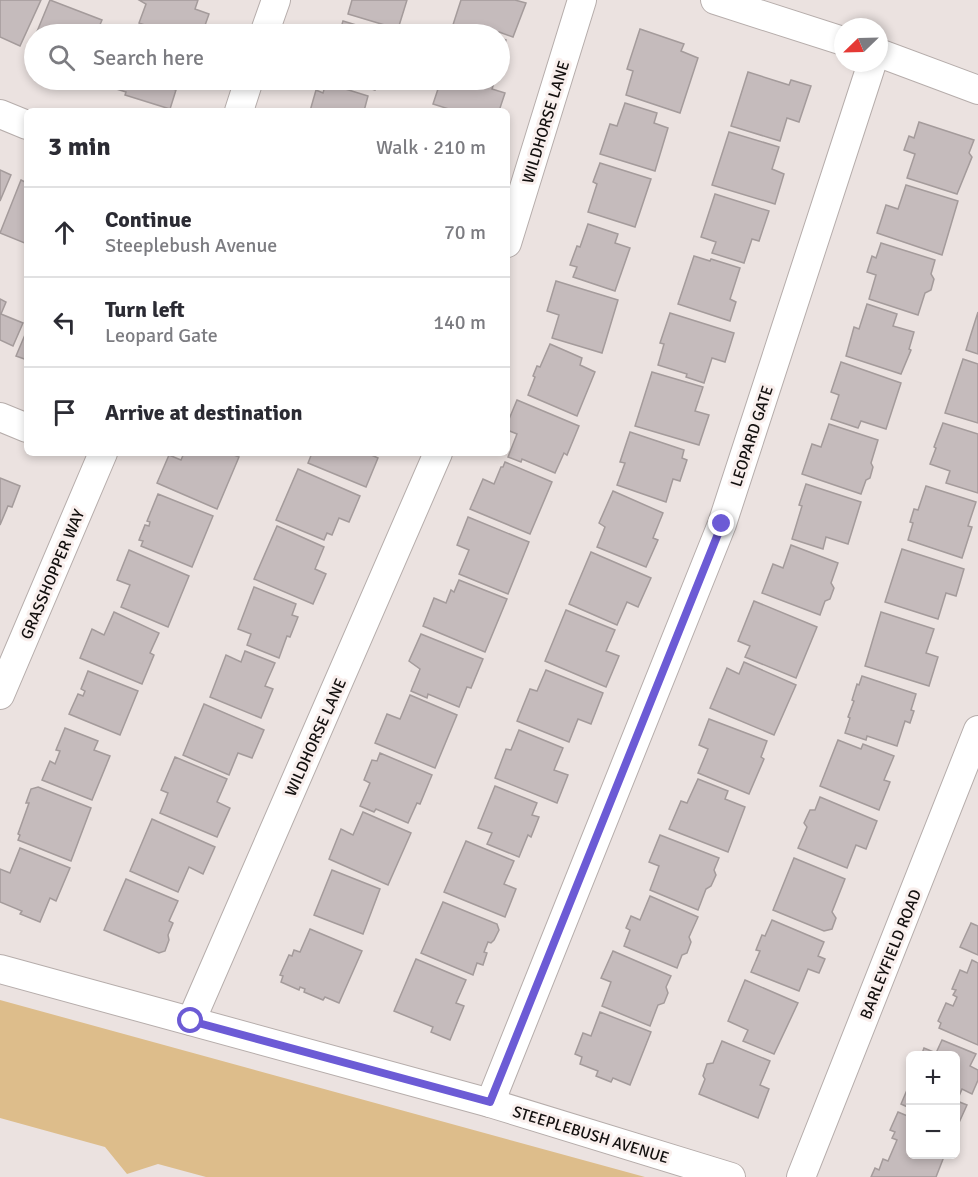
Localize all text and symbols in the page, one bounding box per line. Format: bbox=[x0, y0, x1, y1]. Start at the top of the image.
north arrow bbox=[834, 18, 888, 72]
search box bbox=[24, 24, 510, 90]
icon: search bbox=[45, 41, 78, 74]
text: Search here bbox=[93, 44, 204, 71]
street label: WILDHORSE LANE bbox=[518, 59, 574, 186]
text: 3 min bbox=[48, 131, 111, 163]
text: Walk · 210 m bbox=[376, 135, 486, 160]
text: Continue bbox=[105, 206, 192, 233]
icon: ahead bbox=[48, 216, 81, 249]
text: 70 m bbox=[444, 220, 486, 245]
text: Steeplebush Avenue bbox=[105, 233, 277, 258]
text: Turn left bbox=[105, 296, 185, 323]
icon: left bbox=[48, 306, 81, 339]
text: 140 m bbox=[433, 310, 486, 335]
text: Leopard Gate bbox=[105, 323, 218, 348]
street label: LEOPARD GATE bbox=[726, 383, 778, 489]
icon: arrive bbox=[48, 396, 81, 429]
text: Arrive at destination bbox=[105, 399, 302, 426]
street label: GRASSHOPPER WAY bbox=[17, 506, 89, 642]
route end bbox=[708, 510, 734, 536]
street label: WILDHORSE LANE bbox=[281, 675, 351, 800]
street label: BARLEYFIELD ROAD bbox=[856, 886, 926, 1022]
route start bbox=[177, 1007, 203, 1033]
map controls bbox=[906, 1051, 960, 1159]
button: + bbox=[906, 1051, 960, 1105]
street label: STEEPLEBUSH AVENUE bbox=[510, 1102, 671, 1168]
button: − bbox=[906, 1105, 960, 1159]

